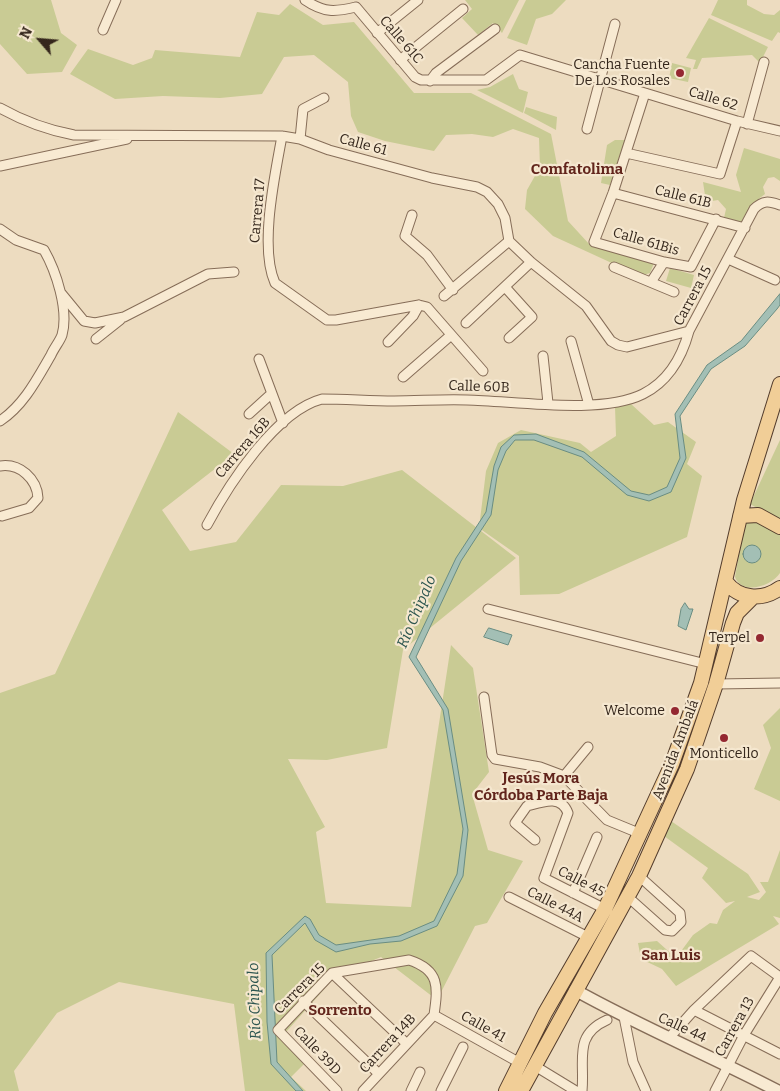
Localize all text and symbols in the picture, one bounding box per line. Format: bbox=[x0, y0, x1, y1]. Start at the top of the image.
street label: Calle 61C bbox=[376, 13, 426, 67]
north arrow bbox=[15, 15, 65, 65]
text: N bbox=[16, 24, 36, 42]
place label: Cancha Fuente De Los Rosales bbox=[573, 57, 670, 90]
marker: Cancha Fuente De Los Rosales bbox=[674, 67, 686, 79]
street label: Calle 62 bbox=[686, 84, 740, 114]
street label: Calle 61 bbox=[337, 131, 389, 159]
district label: Comfatolima bbox=[531, 161, 623, 179]
street label: Carrera 17 bbox=[247, 178, 269, 244]
street label: Calle 61B bbox=[653, 182, 713, 212]
street label: Calle 61Bis bbox=[611, 225, 681, 259]
street label: Carrera 15 bbox=[670, 263, 716, 329]
street label: Calle 60B bbox=[448, 378, 510, 396]
street label: Carrera 16B bbox=[212, 414, 274, 482]
water label: Río Chipalo bbox=[394, 573, 440, 651]
place label: Terpel bbox=[709, 630, 750, 646]
marker: Terpel bbox=[754, 632, 766, 644]
street label: Avenida Ambalá bbox=[649, 698, 703, 802]
place label: Welcome bbox=[604, 703, 665, 719]
marker: Welcome bbox=[669, 705, 681, 717]
marker: Monticello bbox=[718, 732, 730, 744]
place label: Monticello bbox=[689, 746, 759, 762]
district label: Jesús Mora Córdoba Parte Baja bbox=[474, 770, 608, 805]
street label: Calle 45 bbox=[555, 863, 607, 901]
street label: Calle 44A bbox=[524, 884, 586, 926]
district label: San Luis bbox=[641, 947, 701, 965]
street label: Carrera 15 bbox=[271, 960, 329, 1018]
water label: Río Chipalo bbox=[245, 962, 265, 1040]
street label: Carrera 13 bbox=[712, 994, 758, 1060]
district label: Sorrento bbox=[308, 1002, 372, 1020]
street label: Calle 41 bbox=[458, 1008, 508, 1046]
street label: Calle 44 bbox=[655, 1010, 709, 1046]
street label: Carrera 14B bbox=[356, 1011, 420, 1077]
street label: Calle 39D bbox=[290, 1023, 344, 1079]

